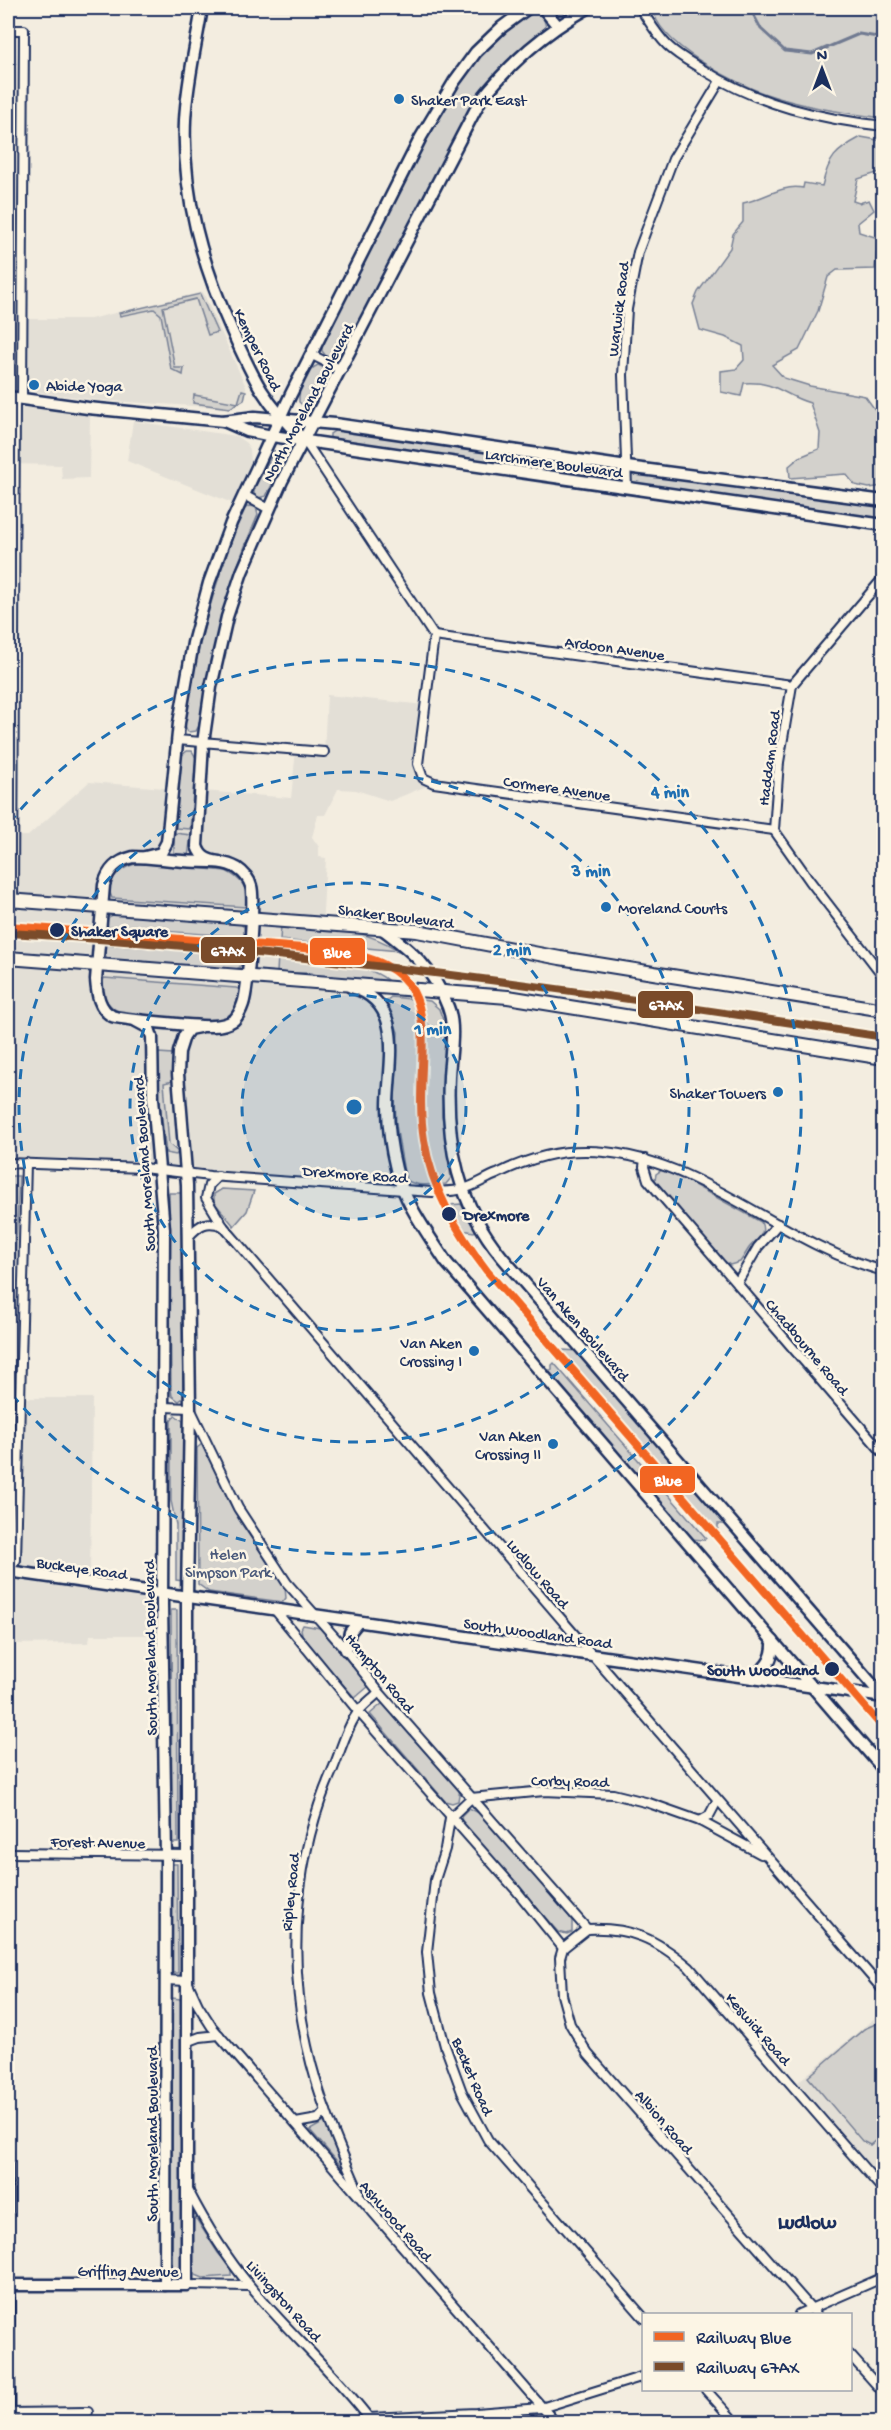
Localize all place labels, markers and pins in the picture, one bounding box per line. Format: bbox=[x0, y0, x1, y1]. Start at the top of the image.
marker: Shaker Park East bbox=[392, 92, 406, 106]
place label: Shaker Park East bbox=[411, 93, 528, 112]
marker: Abide Yoga bbox=[27, 378, 41, 392]
place label: Abide Yoga bbox=[46, 379, 124, 398]
marker: Moreland Courts bbox=[599, 900, 613, 914]
place label: Moreland Courts bbox=[618, 901, 728, 920]
marker: Shaker Square bbox=[48, 921, 66, 939]
place label: Shaker Square bbox=[71, 924, 169, 943]
marker: Shaker Towers bbox=[771, 1085, 785, 1099]
place label: Shaker Towers bbox=[670, 1086, 767, 1105]
centre of rings bbox=[344, 1097, 364, 1117]
marker: Drexmore bbox=[440, 1205, 458, 1223]
place label: Drexmore bbox=[461, 1208, 530, 1227]
place label: Van Aken Crossing I bbox=[399, 1336, 462, 1373]
marker: Van Aken Crossing I bbox=[467, 1344, 481, 1358]
place label: Van Aken Crossing II bbox=[475, 1429, 541, 1466]
marker: Van Aken Crossing II bbox=[546, 1437, 560, 1451]
marker: South Woodland bbox=[823, 1660, 841, 1678]
place label: South Woodland bbox=[707, 1663, 820, 1682]

